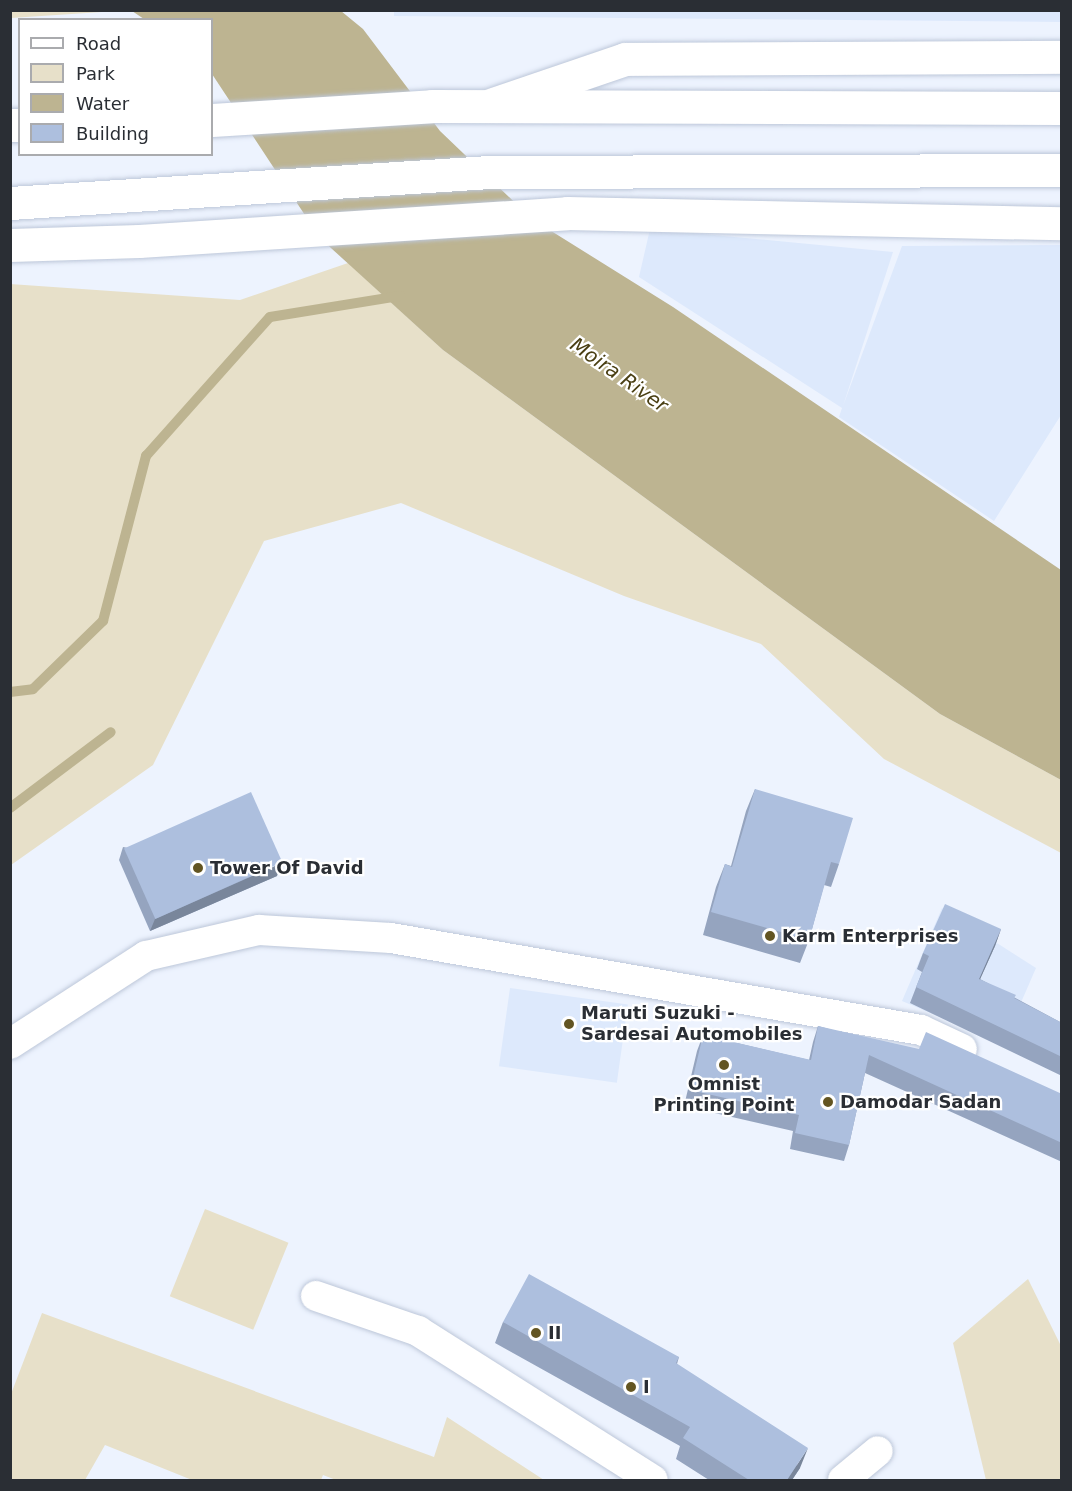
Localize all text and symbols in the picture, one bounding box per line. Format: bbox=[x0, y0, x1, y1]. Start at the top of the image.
legend bbox=[18, 18, 213, 156]
text: Road bbox=[76, 33, 121, 54]
text: Park bbox=[76, 63, 115, 84]
text: Water bbox=[76, 93, 129, 114]
text: Building bbox=[76, 123, 149, 144]
water label: Moira River bbox=[566, 333, 672, 417]
place label: Tower Of David bbox=[210, 857, 364, 879]
marker: Tower Of David bbox=[191, 861, 205, 875]
place label: Karm Enterprises bbox=[782, 925, 958, 947]
marker: Karm Enterprises bbox=[763, 929, 777, 943]
place label: Maruti Suzuki - Sardesai Automobiles bbox=[581, 1003, 802, 1046]
marker: Maruti Suzuki - Sardesai Automobiles bbox=[562, 1017, 576, 1031]
marker: Omnist Printing Point bbox=[717, 1058, 731, 1072]
place label: Omnist Printing Point bbox=[654, 1074, 794, 1116]
place label: Damodar Sadan bbox=[840, 1091, 1001, 1113]
marker: Damodar Sadan bbox=[821, 1095, 835, 1109]
place label: II bbox=[548, 1322, 561, 1344]
marker: II bbox=[529, 1326, 543, 1340]
place label: I bbox=[643, 1376, 650, 1398]
marker: I bbox=[624, 1380, 638, 1394]

